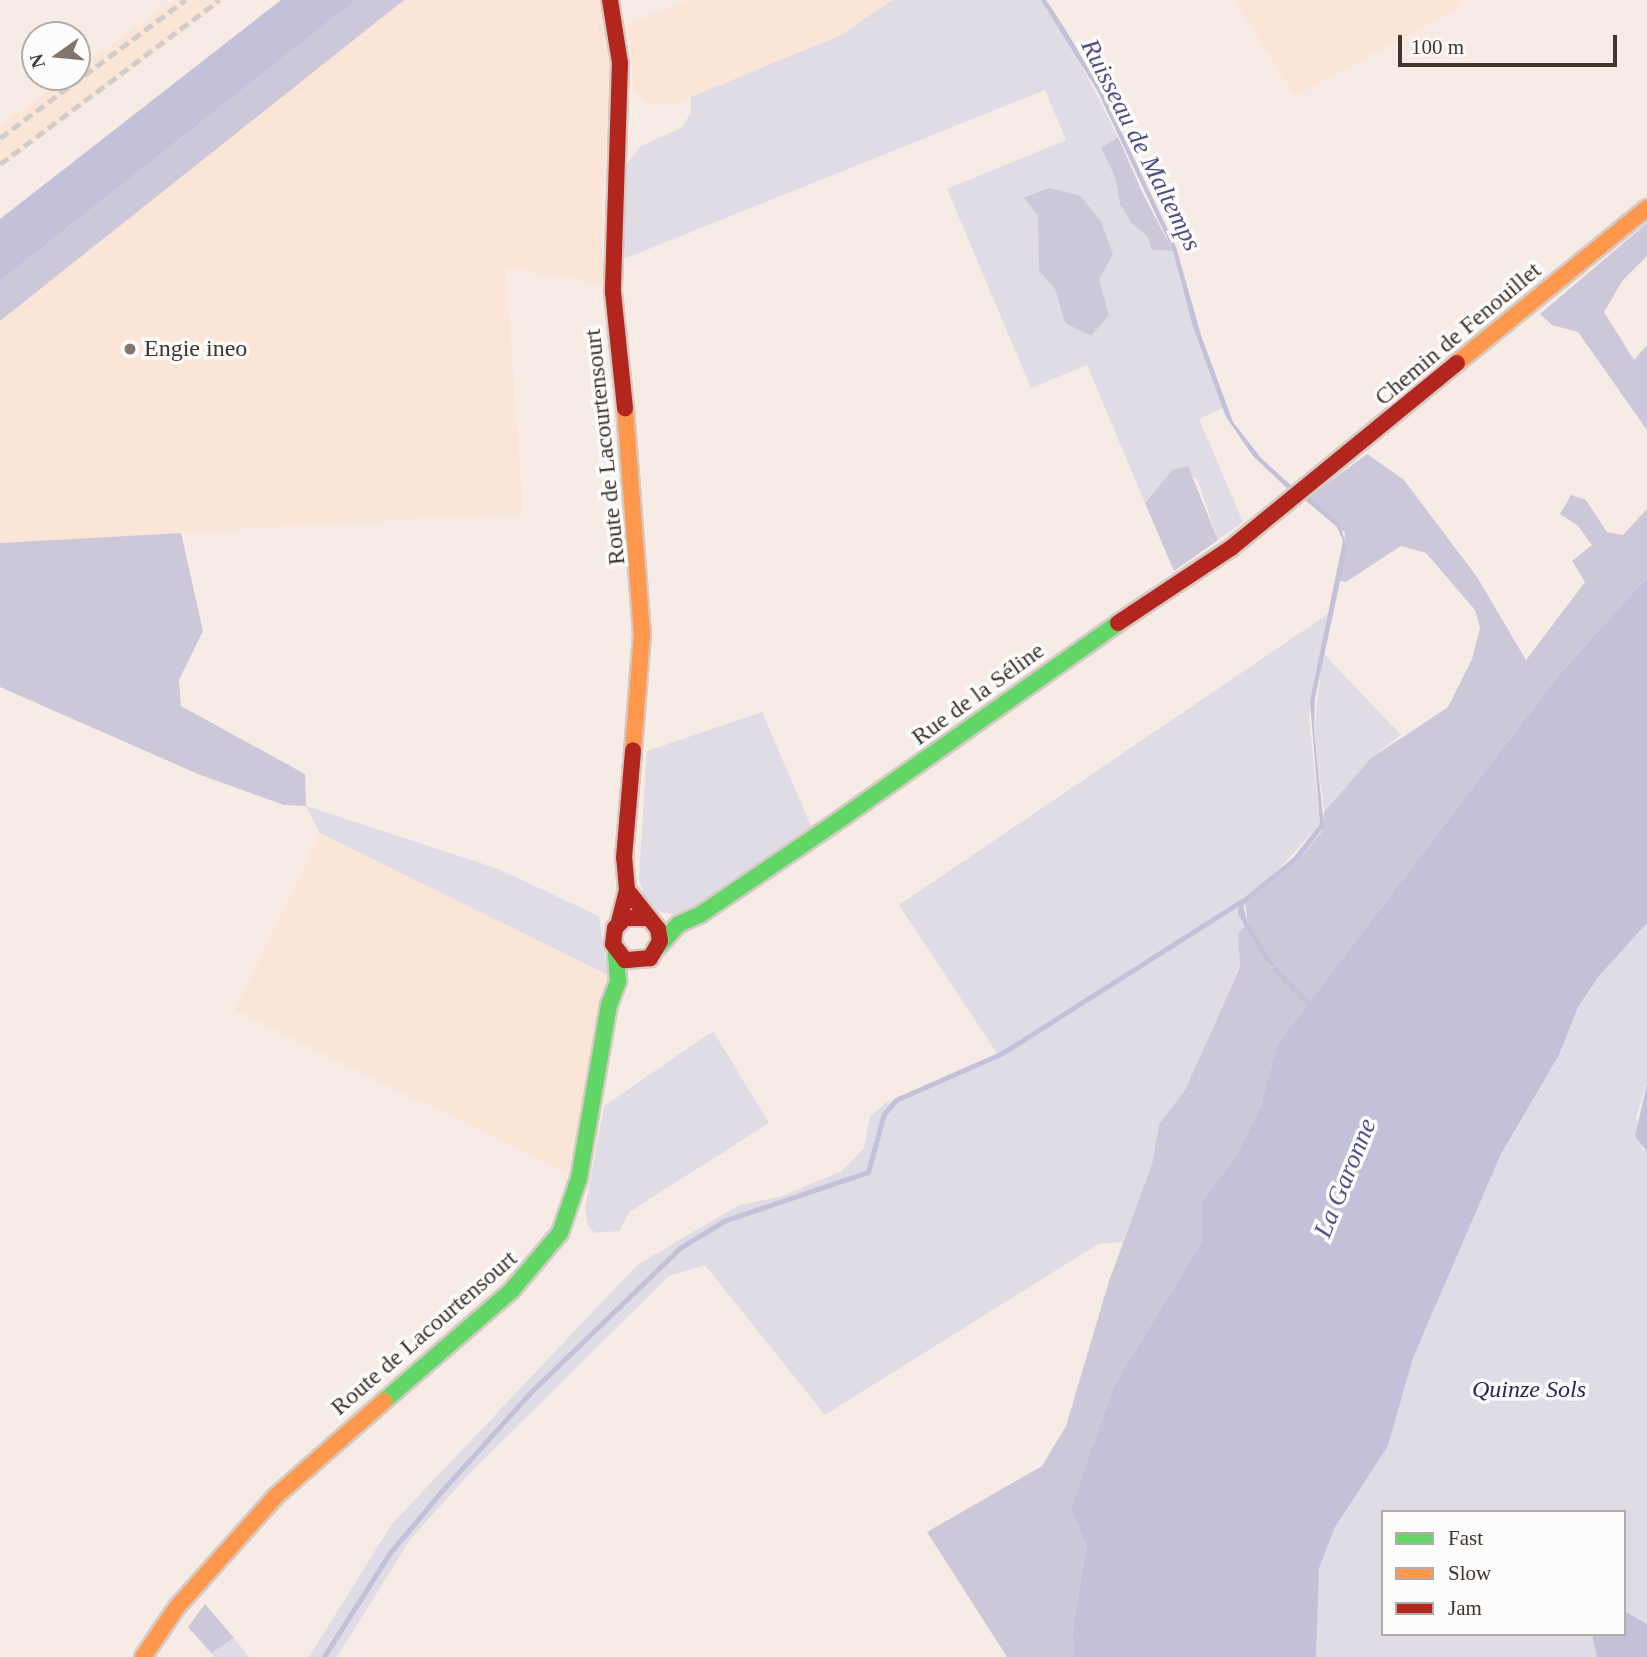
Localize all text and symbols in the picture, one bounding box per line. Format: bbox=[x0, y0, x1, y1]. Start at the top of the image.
north arrow bbox=[21, 21, 91, 91]
scale bar bbox=[1402, 21, 1621, 65]
water label: Ruisseau de Maltemps bbox=[1074, 34, 1208, 256]
text: 100 m bbox=[1411, 35, 1464, 59]
text: N bbox=[25, 52, 49, 70]
street label: Chemin de Fenouillet bbox=[1369, 256, 1547, 412]
street label: Route de Lacourtensourt bbox=[578, 328, 632, 566]
place label: Engie ineo bbox=[144, 335, 247, 363]
marker: Engie ineo bbox=[122, 341, 138, 357]
street label: Rue de la Séline bbox=[906, 636, 1050, 752]
water label: La Garonne bbox=[1307, 1114, 1383, 1242]
street label: Route de Lacourtensourt bbox=[325, 1244, 523, 1422]
park label: Quinze Sols bbox=[1472, 1376, 1586, 1404]
legend bbox=[1381, 1510, 1626, 1636]
text: Fast bbox=[1448, 1526, 1483, 1550]
text: Slow bbox=[1448, 1561, 1491, 1585]
text: Jam bbox=[1448, 1596, 1482, 1620]

